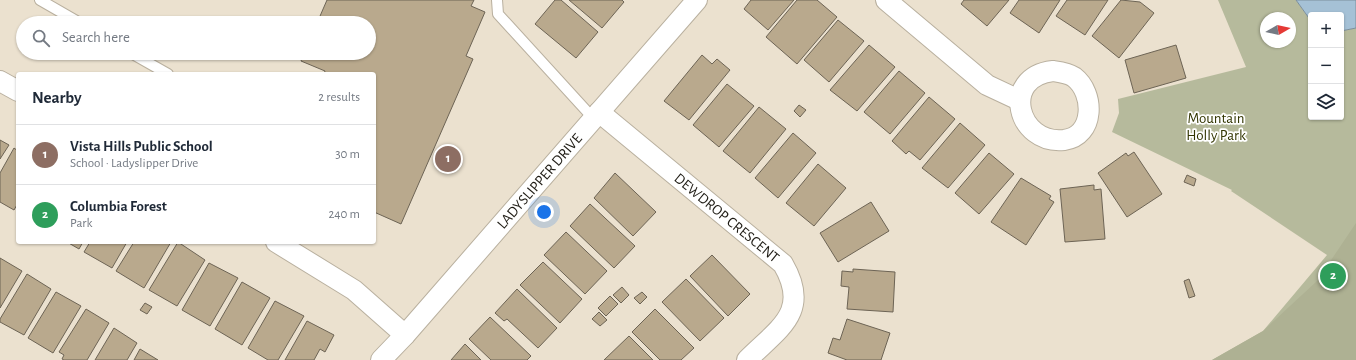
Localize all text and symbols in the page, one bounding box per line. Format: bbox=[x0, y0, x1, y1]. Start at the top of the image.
north arrow bbox=[1260, 12, 1296, 48]
map controls bbox=[1308, 12, 1344, 120]
button: + bbox=[1308, 12, 1344, 48]
search box bbox=[16, 16, 376, 60]
icon: search bbox=[30, 27, 52, 49]
text: Search here bbox=[62, 30, 130, 45]
button: − bbox=[1308, 48, 1344, 84]
button: layers bbox=[1308, 84, 1344, 120]
text: Nearby bbox=[32, 89, 82, 106]
text: 2 results bbox=[318, 91, 360, 104]
park label: Mountain Holly Park bbox=[1186, 111, 1246, 143]
street label: LADYSLIPPER DRIVE bbox=[494, 131, 585, 232]
text: Vista Hills Public School bbox=[70, 139, 213, 154]
pin: 1 bbox=[435, 144, 461, 174]
text: 1 bbox=[43, 148, 47, 161]
text: 30 m bbox=[335, 148, 360, 161]
text: School · Ladyslipper Drive bbox=[70, 157, 198, 170]
street label: DEWDROP CRESCENT bbox=[671, 171, 782, 266]
text: Columbia Forest bbox=[70, 199, 167, 214]
your location bbox=[534, 202, 554, 222]
text: 2 bbox=[42, 208, 48, 221]
text: 240 m bbox=[328, 208, 360, 221]
text: Park bbox=[70, 217, 92, 230]
pin: 2 bbox=[1320, 261, 1346, 291]

